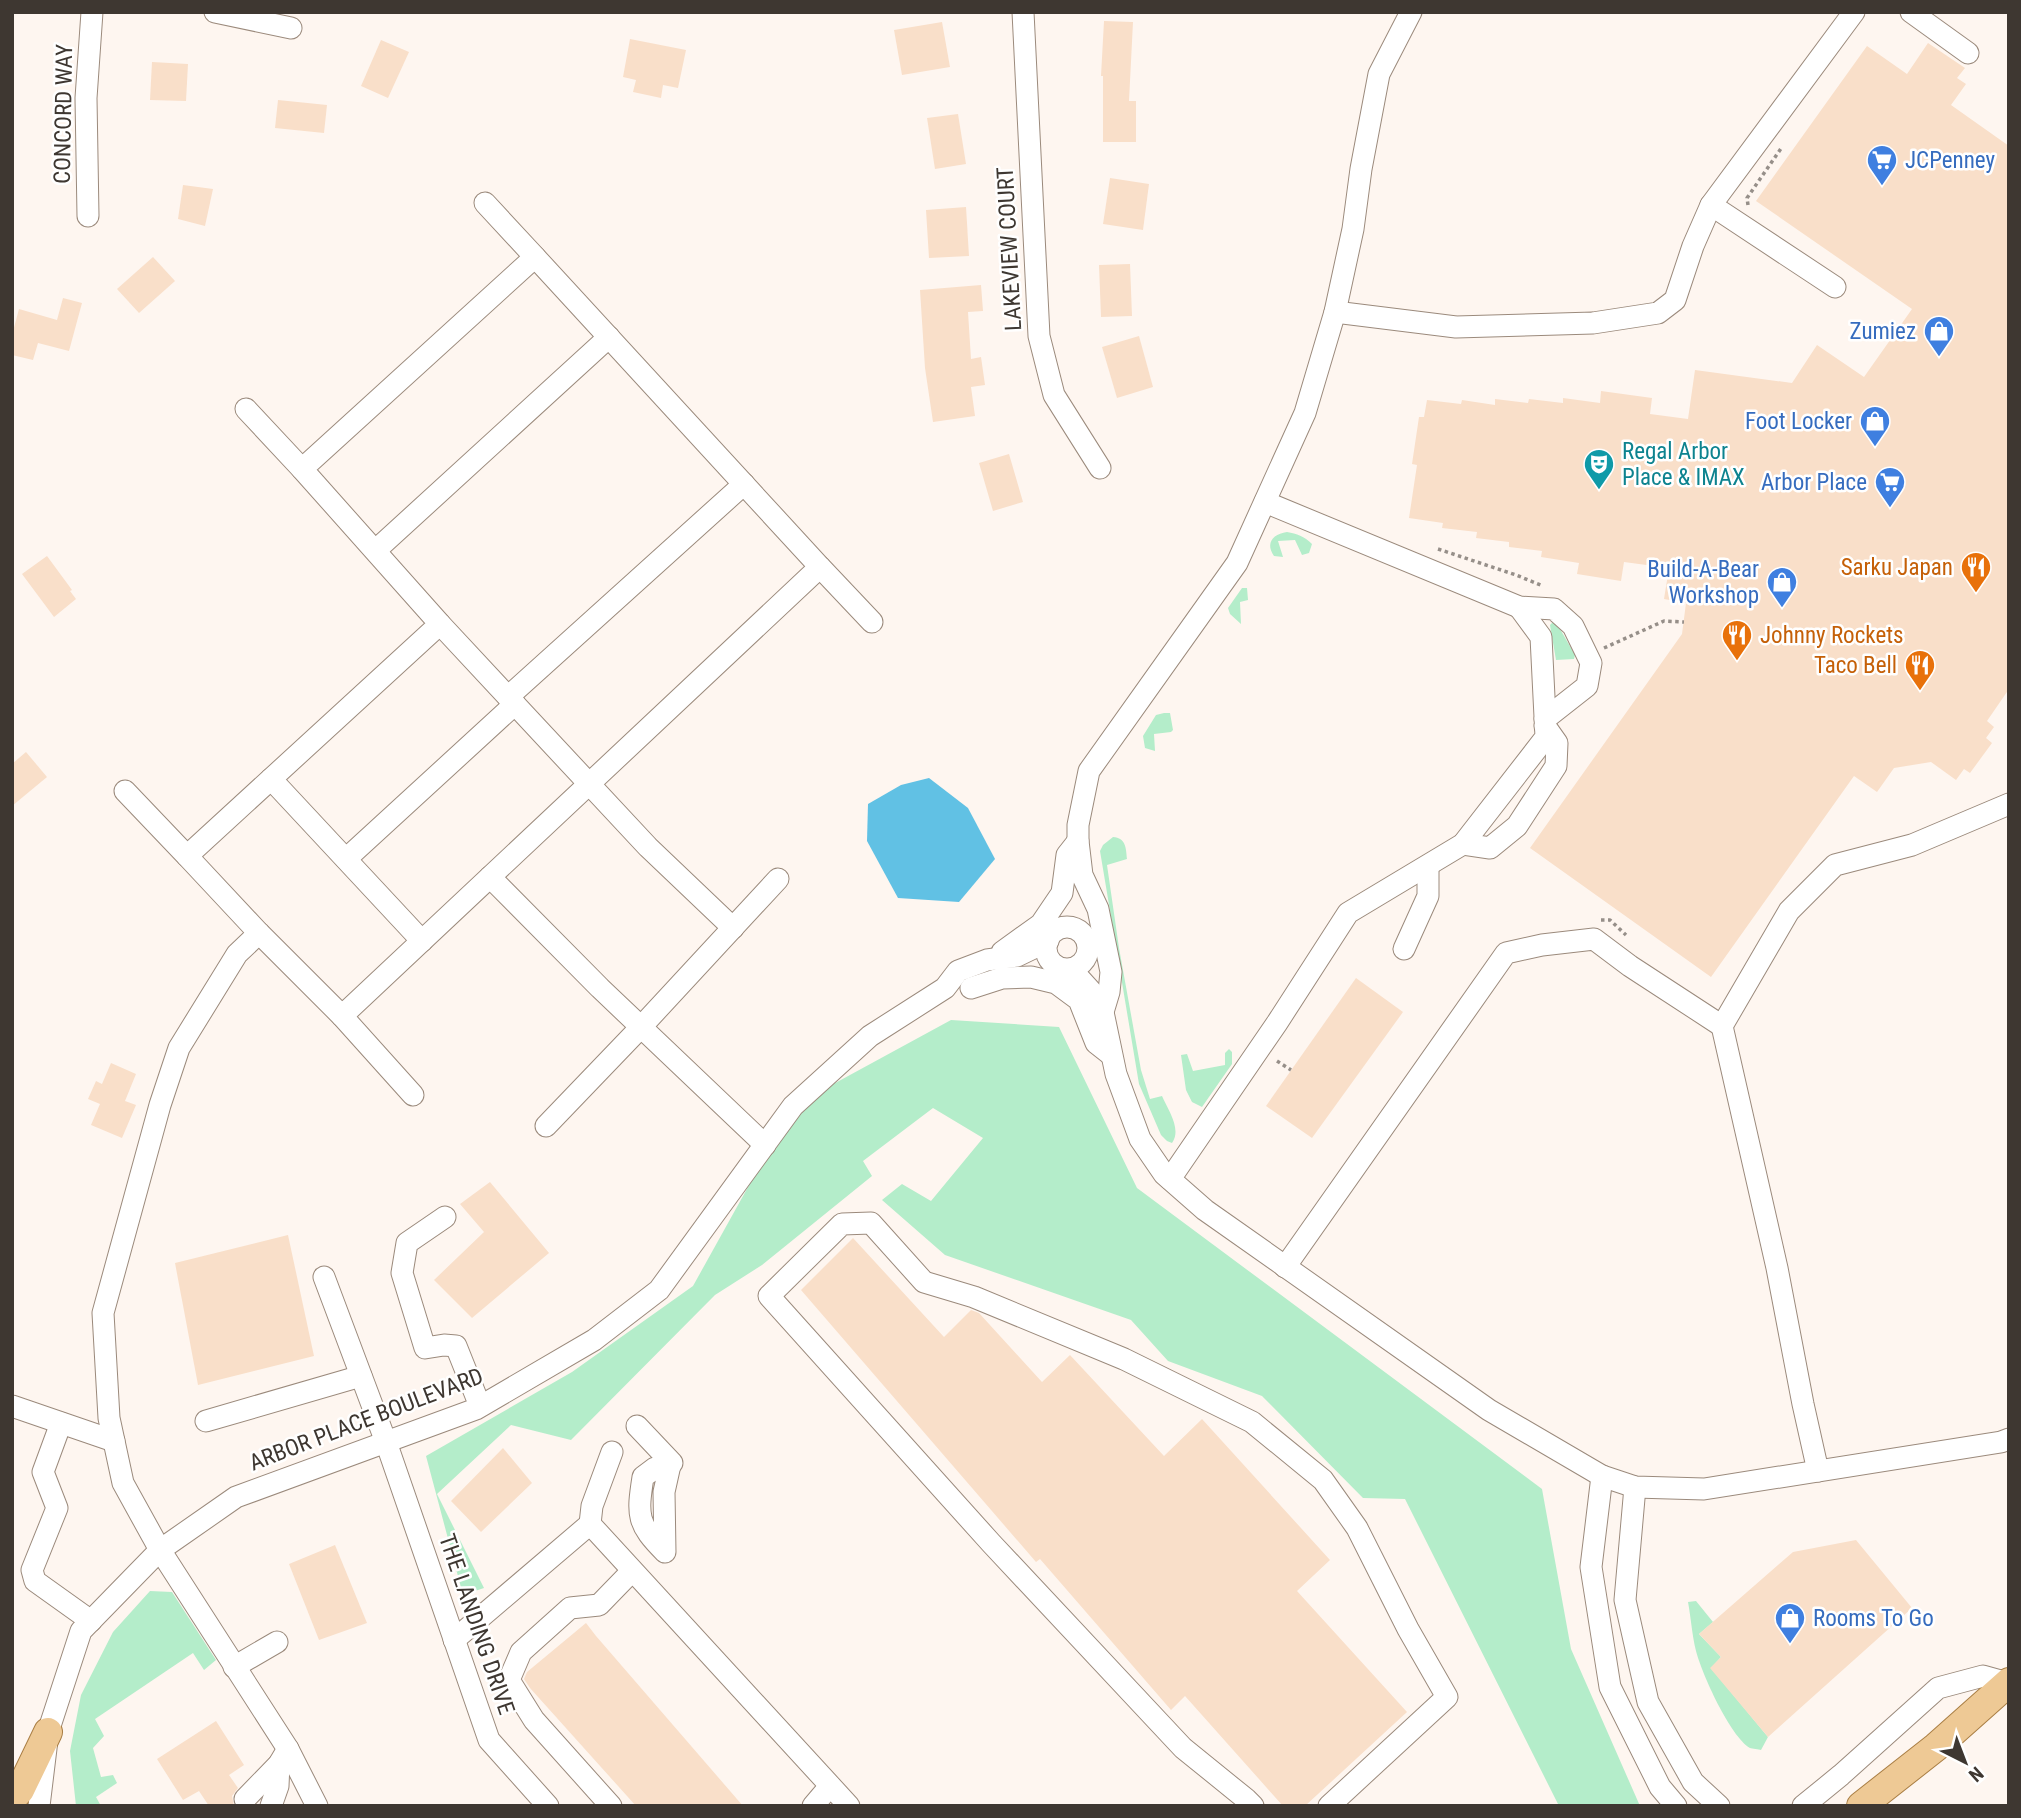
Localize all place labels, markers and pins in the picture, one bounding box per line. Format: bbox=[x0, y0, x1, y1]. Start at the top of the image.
supermarket icon: JCPenney bbox=[1865, 143, 1899, 187]
place label: JCPenney bbox=[1905, 147, 1995, 174]
shop icon: Zumiez bbox=[1922, 314, 1956, 358]
place label: Zumiez bbox=[1850, 318, 1916, 345]
shop icon: Foot Locker bbox=[1858, 404, 1892, 448]
place label: Foot Locker bbox=[1745, 408, 1852, 435]
place label: Regal Arbor Place & IMAX bbox=[1622, 438, 1745, 491]
theatre icon: Regal Arbor Place & IMAX bbox=[1582, 447, 1616, 491]
supermarket icon: Arbor Place bbox=[1873, 465, 1907, 509]
place label: Arbor Place bbox=[1761, 469, 1867, 496]
restaurant icon: Sarku Japan bbox=[1959, 550, 1993, 594]
place label: Sarku Japan bbox=[1841, 554, 1953, 581]
place label: Build-A-Bear Workshop bbox=[1647, 556, 1759, 609]
shop icon: Build-A-Bear Workshop bbox=[1765, 565, 1799, 609]
restaurant icon: Johnny Rockets bbox=[1720, 618, 1754, 662]
place label: Johnny Rockets bbox=[1760, 622, 1904, 649]
restaurant icon: Taco Bell bbox=[1903, 648, 1937, 692]
place label: Taco Bell bbox=[1814, 652, 1897, 679]
shop icon: Rooms To Go bbox=[1773, 1601, 1807, 1645]
place label: Rooms To Go bbox=[1813, 1605, 1934, 1632]

